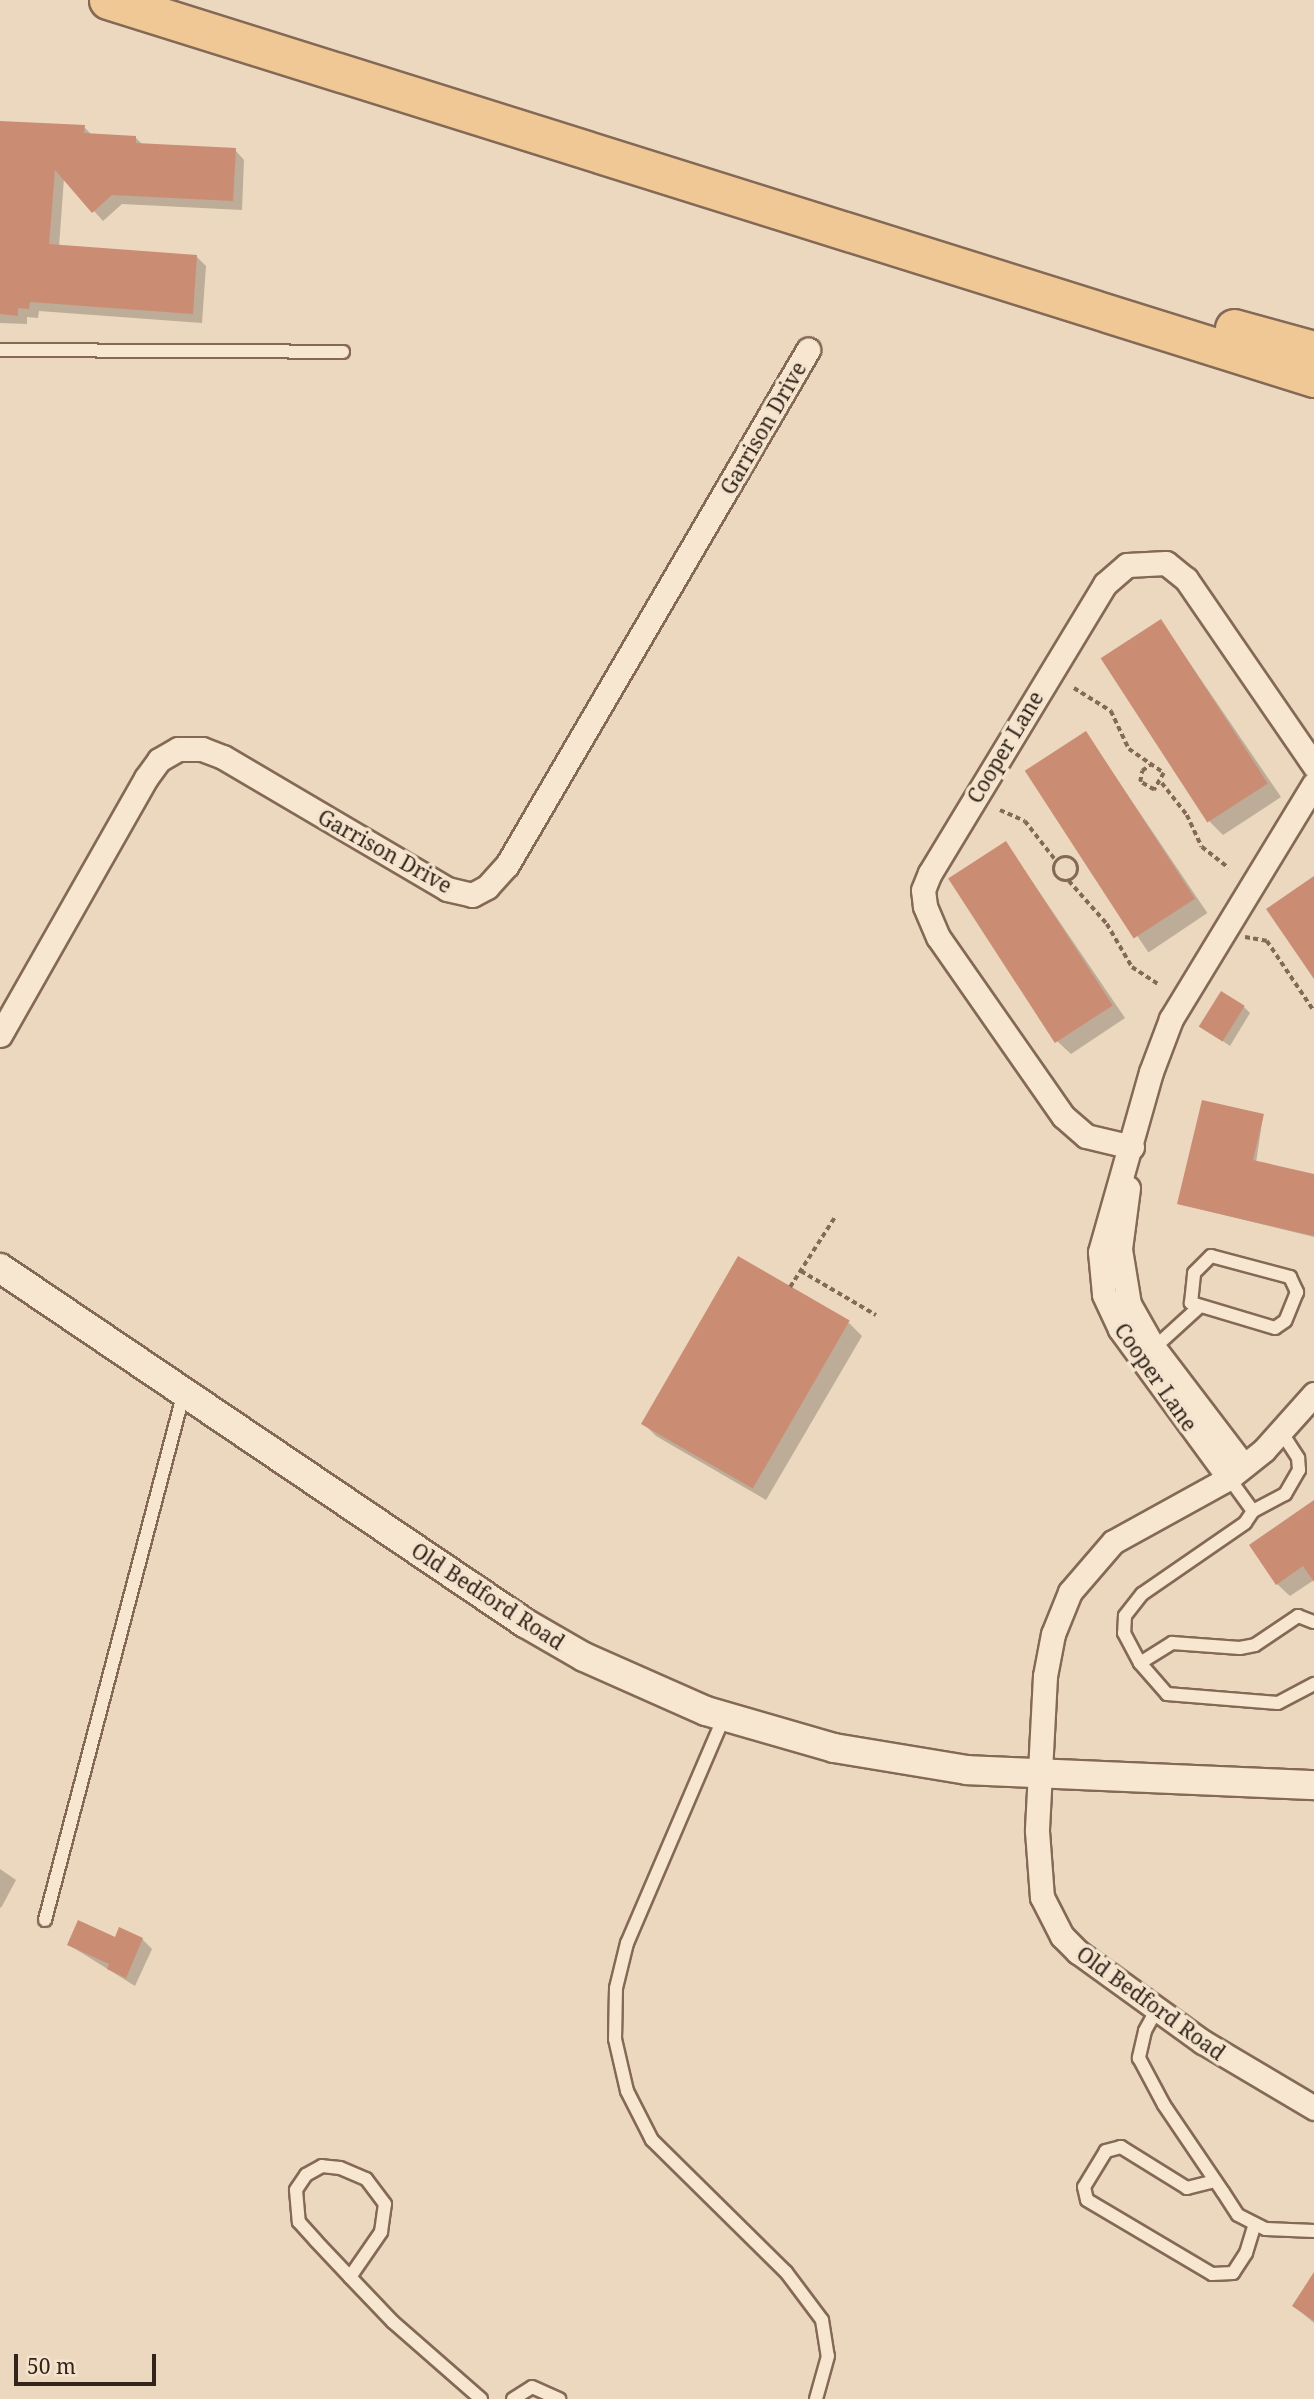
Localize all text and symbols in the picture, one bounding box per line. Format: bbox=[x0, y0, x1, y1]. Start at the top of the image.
street label: Garrison Drive bbox=[715, 357, 811, 499]
street label: Cooper Lane bbox=[962, 686, 1048, 808]
street label: Garrison Drive bbox=[314, 804, 456, 898]
street label: Cooper Lane bbox=[1109, 1318, 1203, 1436]
street label: Old Bedford Road bbox=[407, 1537, 569, 1655]
street label: Old Bedford Road bbox=[1072, 1941, 1230, 2065]
scale bar bbox=[18, 2340, 159, 2384]
text: 50 m bbox=[27, 2352, 76, 2380]

